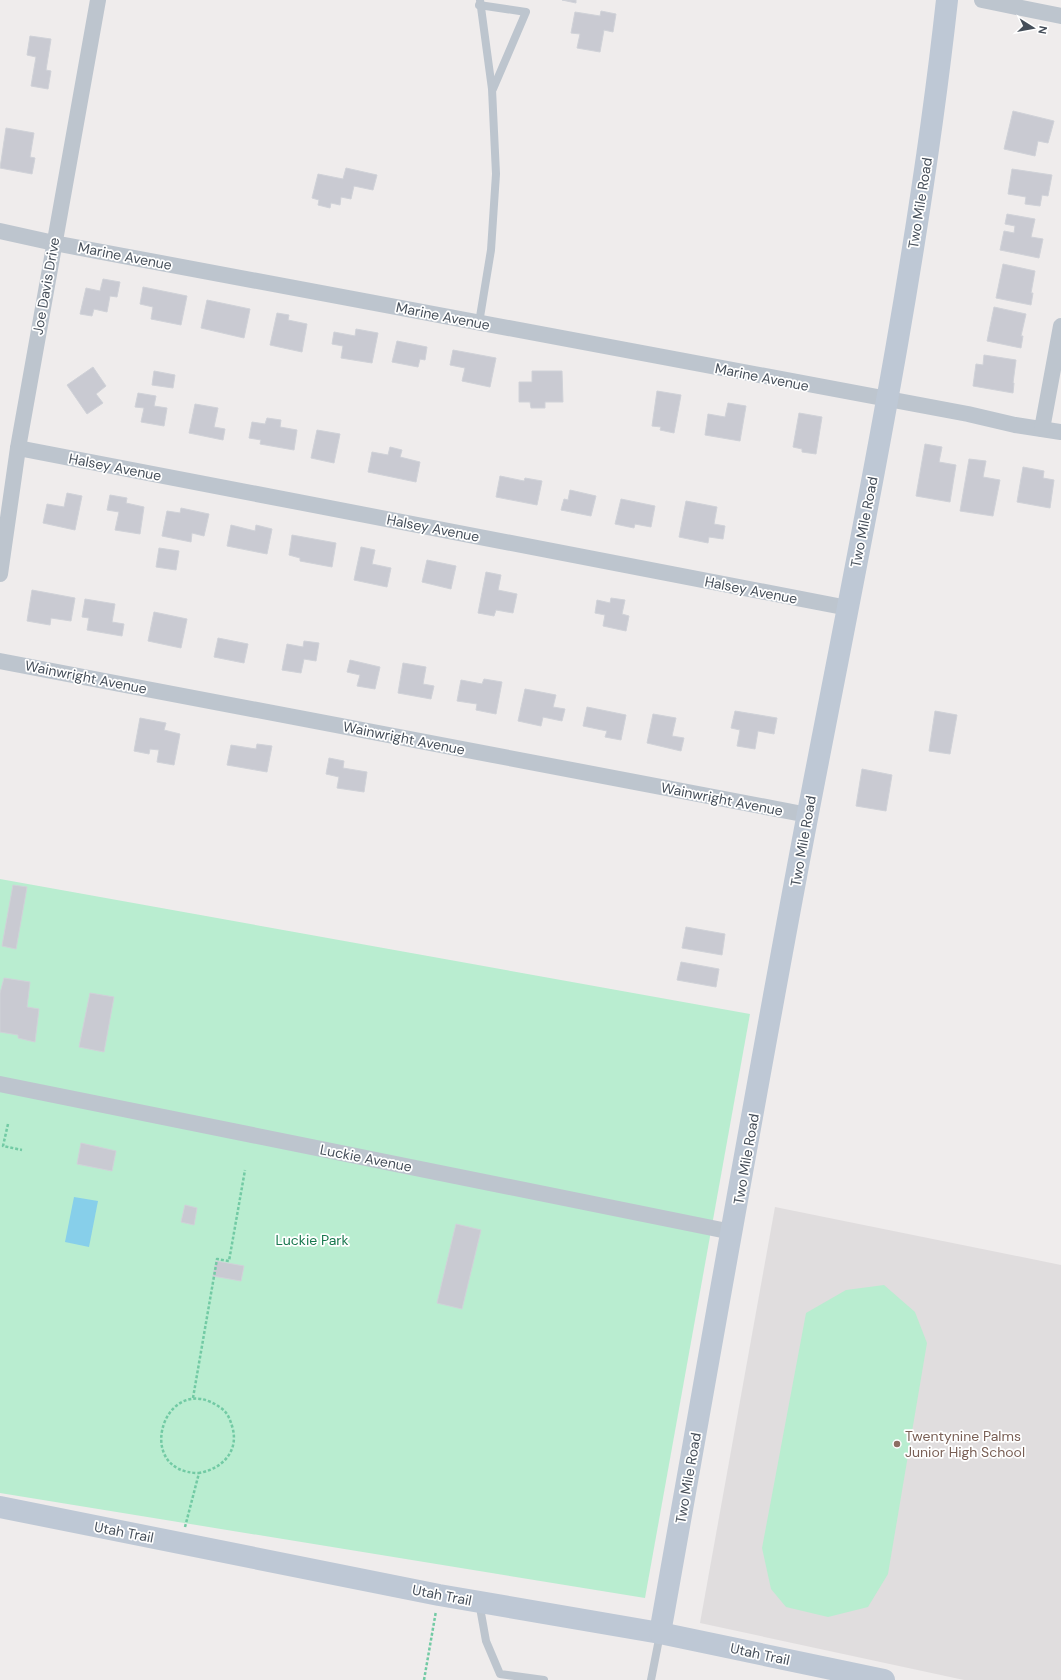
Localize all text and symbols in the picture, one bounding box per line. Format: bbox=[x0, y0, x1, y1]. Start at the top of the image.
north arrow bbox=[1013, 8, 1053, 48]
text: N bbox=[1035, 25, 1050, 35]
street label: Two Mile Road bbox=[904, 156, 936, 250]
street label: Joe Davis Drive bbox=[29, 236, 63, 336]
street label: Marine Avenue bbox=[77, 238, 173, 274]
street label: Marine Avenue bbox=[395, 298, 491, 334]
street label: Marine Avenue bbox=[714, 359, 810, 395]
street label: Halsey Avenue bbox=[67, 449, 163, 485]
street label: Two Mile Road bbox=[846, 475, 882, 569]
street label: Halsey Avenue bbox=[385, 510, 481, 546]
street label: Halsey Avenue bbox=[703, 572, 799, 608]
street label: Wainwright Avenue bbox=[24, 656, 148, 698]
street label: Wainwright Avenue bbox=[342, 717, 466, 759]
street label: Wainwright Avenue bbox=[660, 778, 784, 820]
street label: Two Mile Road bbox=[786, 794, 820, 888]
street label: Two Mile Road bbox=[729, 1112, 763, 1206]
street label: Luckie Avenue bbox=[319, 1140, 413, 1176]
park label: Luckie Park bbox=[275, 1231, 349, 1249]
place label: Twentynine Palms Junior High School bbox=[905, 1427, 1025, 1461]
street label: Two Mile Road bbox=[671, 1431, 705, 1525]
marker: Twentynine Palms Junior High School bbox=[892, 1439, 902, 1449]
street label: Utah Trail bbox=[93, 1517, 155, 1547]
street label: Utah Trail bbox=[411, 1580, 473, 1610]
street label: Utah Trail bbox=[729, 1639, 791, 1669]

